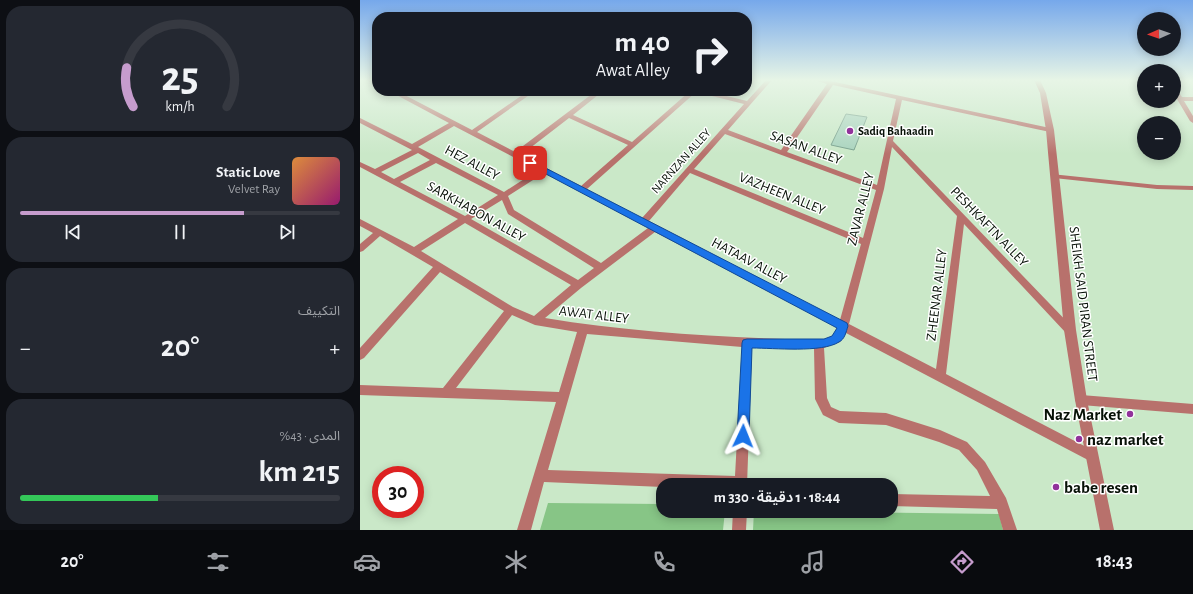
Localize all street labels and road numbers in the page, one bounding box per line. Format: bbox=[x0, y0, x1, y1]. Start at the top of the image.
street label: NARNZAN ALLEY bbox=[649, 126, 713, 196]
street label: SASAN ALLEY bbox=[768, 129, 844, 168]
street label: HEZ ALLEY bbox=[442, 143, 502, 184]
street label: VAZHEEN ALLEY bbox=[737, 170, 828, 218]
street label: ZAVAR ALLEY bbox=[845, 170, 877, 247]
street label: SARKHABON ALLEY bbox=[425, 179, 528, 245]
street label: PESHKAFTN ALLEY bbox=[948, 184, 1031, 270]
street label: SHEIKH SAID PIRAN STREET bbox=[1067, 226, 1099, 382]
street label: HATAAV ALLEY bbox=[709, 235, 789, 287]
street label: ZHEENAR ALLEY bbox=[924, 248, 950, 342]
street label: AWAT ALLEY bbox=[558, 304, 630, 326]

